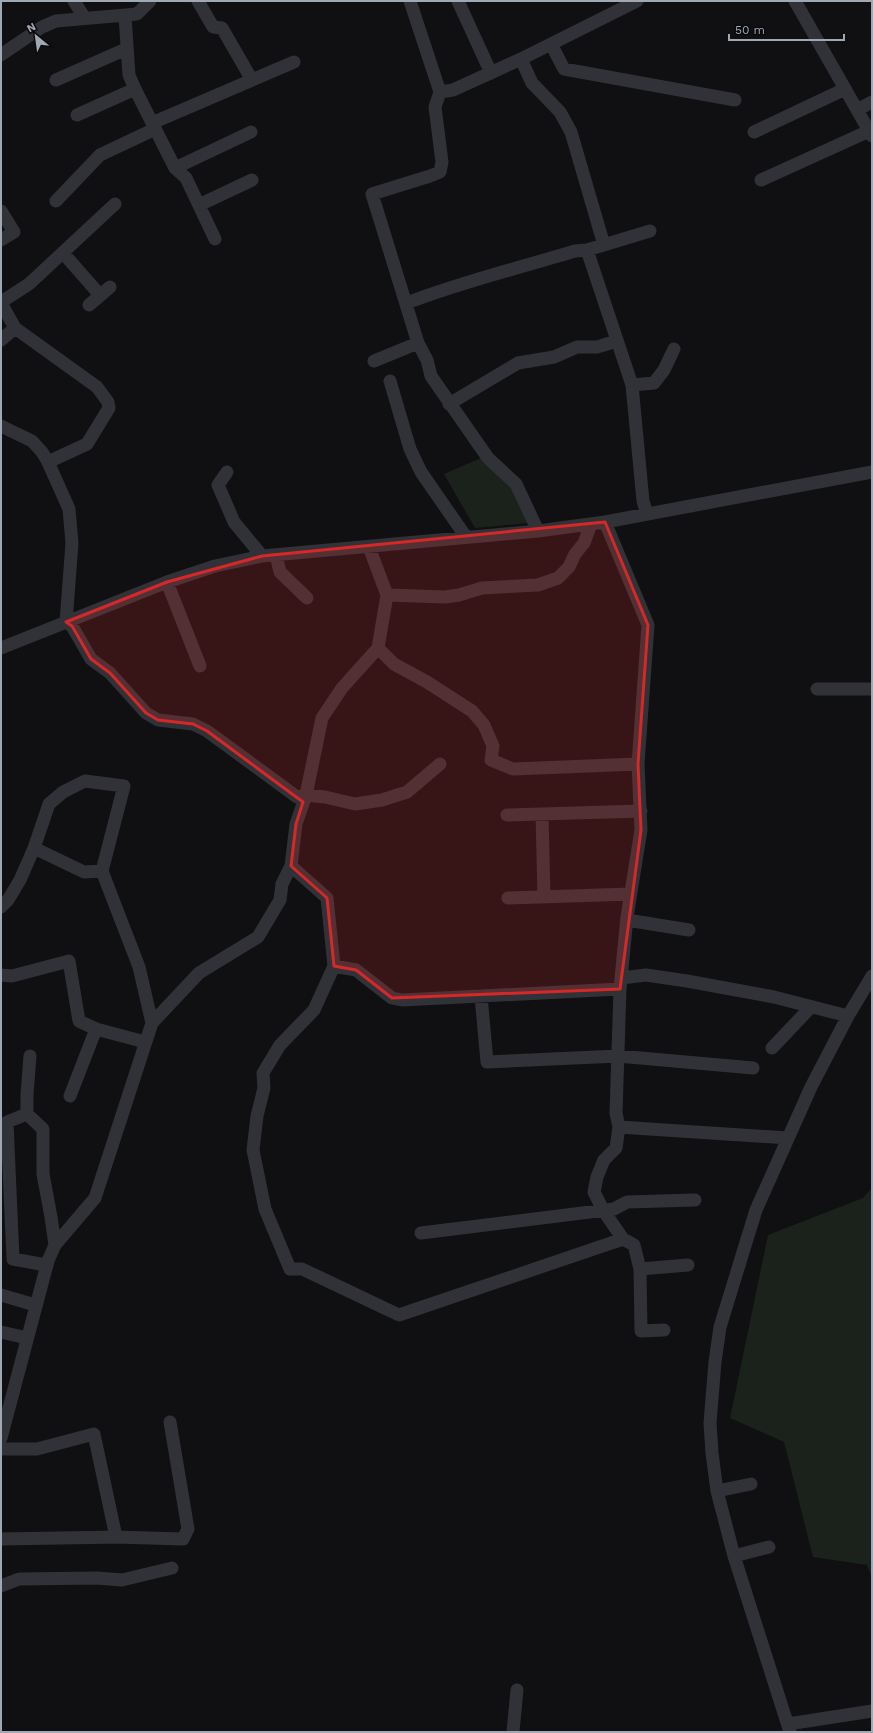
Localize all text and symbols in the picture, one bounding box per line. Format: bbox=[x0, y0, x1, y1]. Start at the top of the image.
north arrow bbox=[16, 16, 56, 56]
scale bar bbox=[729, 16, 844, 42]
text: N bbox=[25, 20, 38, 35]
text: 50 m bbox=[735, 23, 765, 37]

